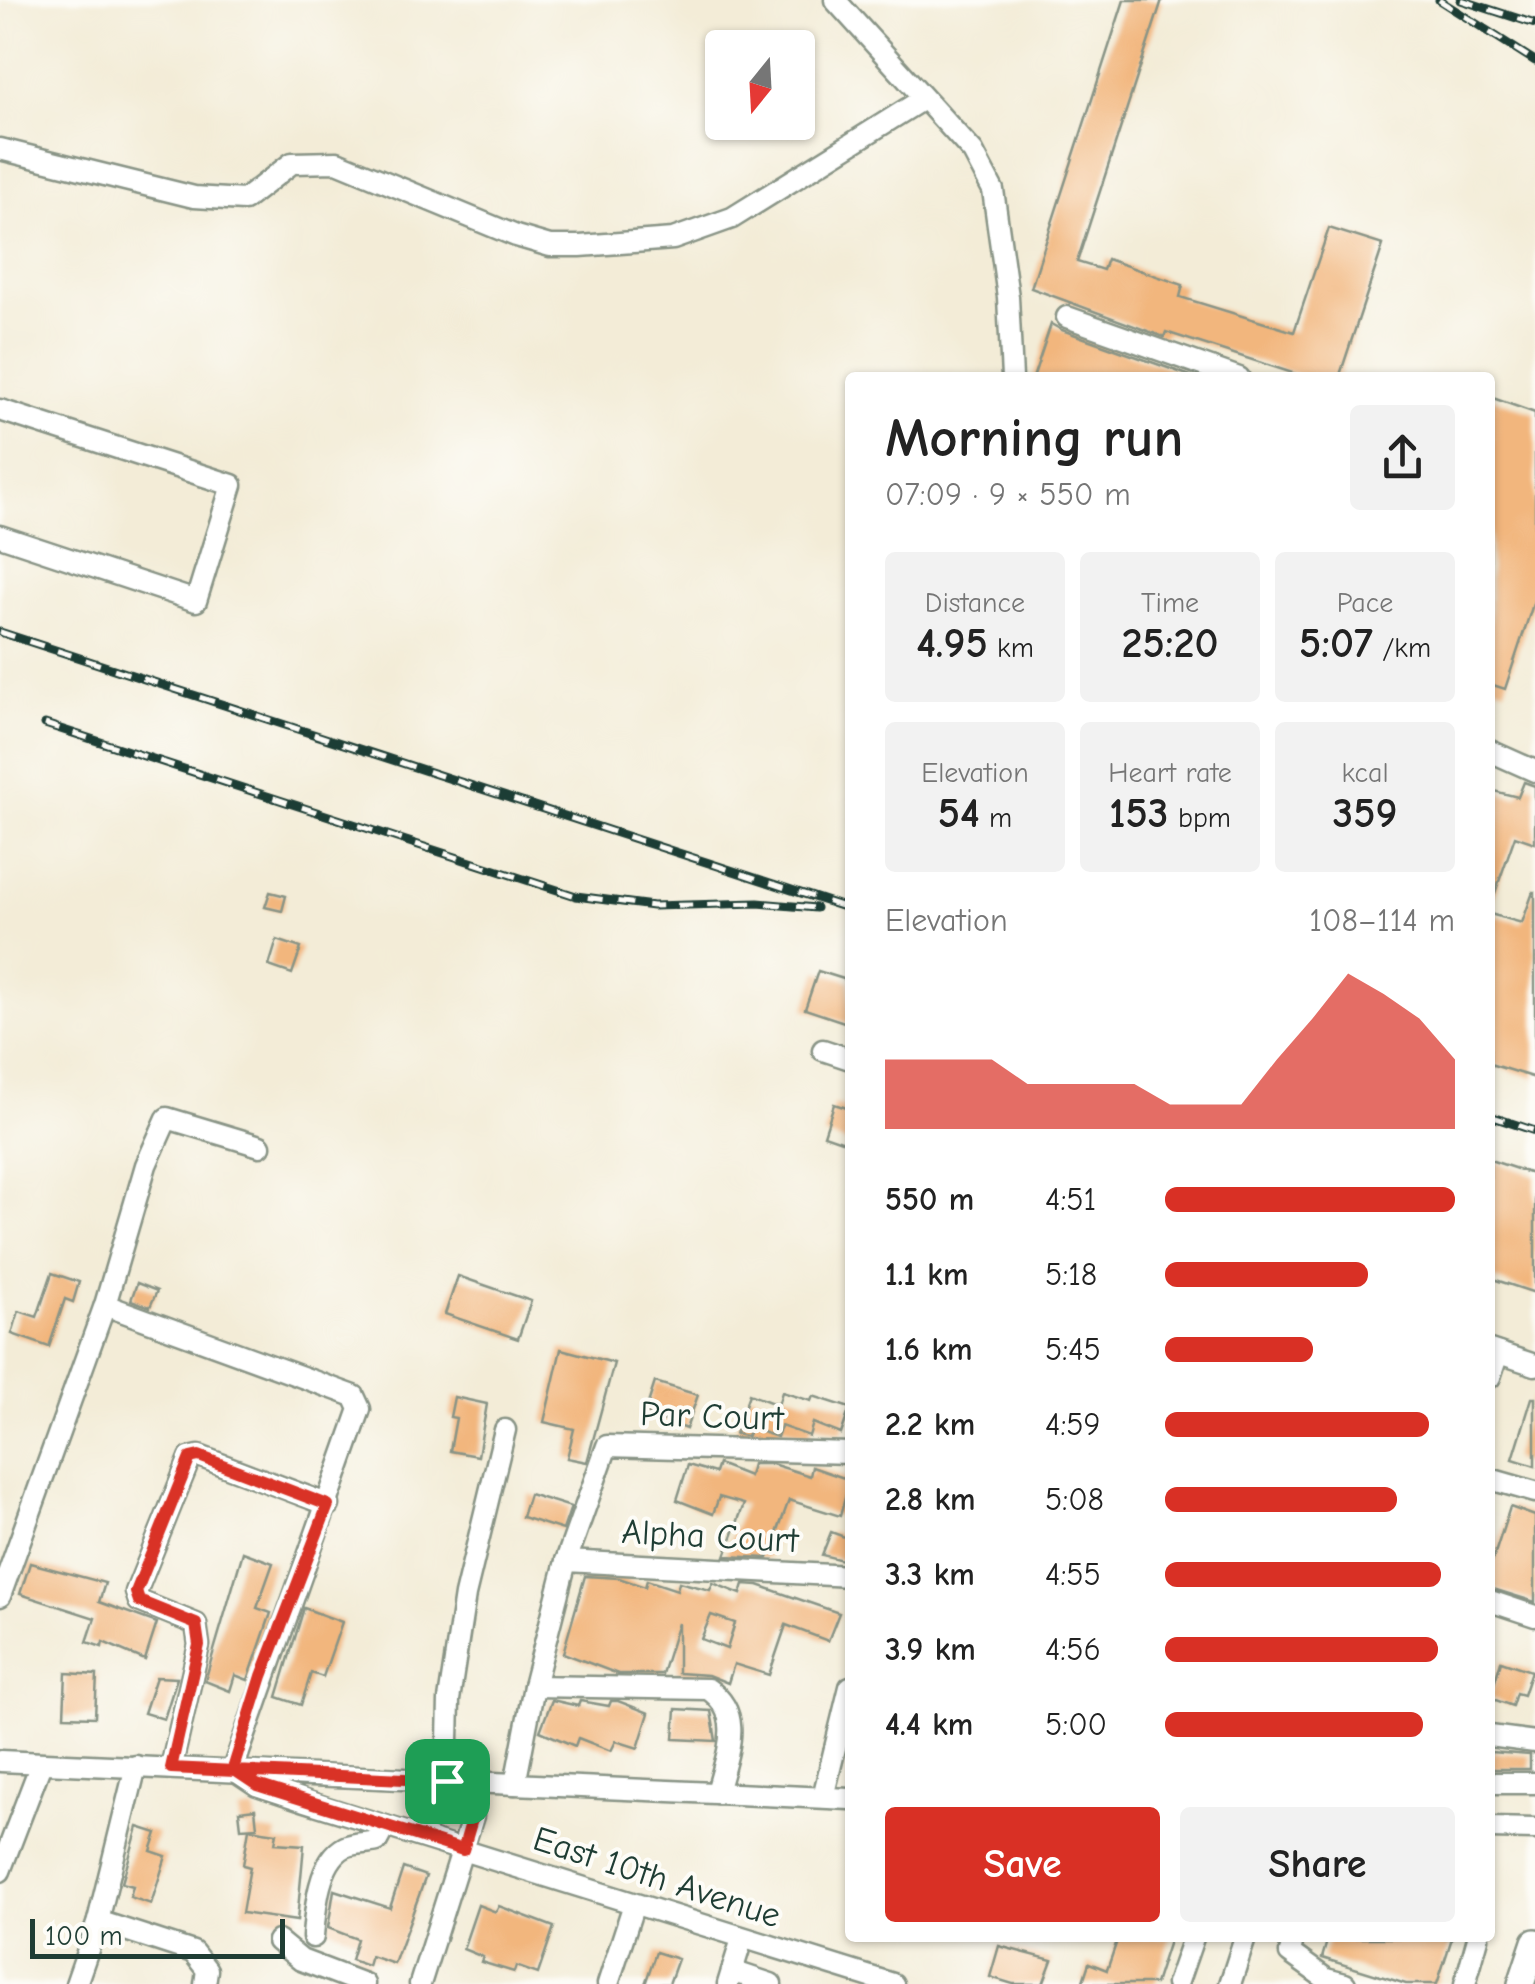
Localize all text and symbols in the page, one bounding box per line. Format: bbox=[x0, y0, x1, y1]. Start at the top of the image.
north arrow bbox=[705, 30, 815, 140]
map controls bbox=[705, 30, 815, 140]
button: share bbox=[1350, 405, 1455, 510]
text: Morning run bbox=[885, 406, 1183, 470]
text: 07:09 · 9 × 550 m bbox=[885, 476, 1131, 513]
text: Distance bbox=[925, 587, 1025, 619]
text: Time bbox=[1141, 587, 1199, 619]
text: Pace bbox=[1337, 587, 1393, 619]
text: 4.95 bbox=[916, 619, 988, 668]
text: 25:20 bbox=[1122, 619, 1218, 668]
text: 5:07 bbox=[1299, 619, 1373, 668]
text: km bbox=[988, 632, 1034, 664]
text: /km bbox=[1373, 632, 1431, 664]
text: Elevation bbox=[921, 757, 1029, 789]
text: Heart rate bbox=[1108, 757, 1232, 789]
text: kcal bbox=[1341, 757, 1389, 789]
text: 54 bbox=[938, 789, 980, 838]
text: 153 bbox=[1109, 789, 1169, 838]
text: 359 bbox=[1333, 789, 1397, 838]
text: m bbox=[980, 802, 1012, 834]
text: bpm bbox=[1169, 802, 1231, 834]
text: Elevation bbox=[885, 902, 1008, 939]
text: 108–114 m bbox=[1309, 902, 1455, 939]
text: 550 m bbox=[885, 1181, 974, 1218]
text: 4:51 bbox=[1045, 1181, 1096, 1218]
text: 1.1 km bbox=[885, 1256, 968, 1293]
text: 5:18 bbox=[1045, 1256, 1097, 1293]
text: 1.6 km bbox=[885, 1331, 973, 1368]
text: 5:45 bbox=[1045, 1331, 1101, 1368]
street label: Par Court bbox=[640, 1393, 785, 1439]
text: 2.2 km bbox=[885, 1406, 975, 1443]
text: 4:59 bbox=[1045, 1406, 1101, 1443]
text: 2.8 km bbox=[885, 1481, 976, 1518]
text: 5:08 bbox=[1045, 1481, 1104, 1518]
street label: Alpha Court bbox=[621, 1511, 800, 1561]
text: 3.3 km bbox=[885, 1556, 975, 1593]
text: 4:55 bbox=[1045, 1556, 1101, 1593]
text: 3.9 km bbox=[885, 1631, 976, 1668]
text: 4:56 bbox=[1045, 1631, 1101, 1668]
text: 4.4 km bbox=[885, 1706, 973, 1743]
text: 5:00 bbox=[1045, 1706, 1107, 1743]
pin bbox=[405, 1739, 490, 1824]
icon: arrive bbox=[420, 1754, 475, 1809]
button: Save bbox=[885, 1807, 1160, 1922]
button: Share bbox=[1180, 1807, 1455, 1922]
street label: East 10th Avenue bbox=[528, 1818, 786, 1936]
scale bar bbox=[30, 1914, 285, 1958]
text: 100 m bbox=[45, 1920, 123, 1952]

